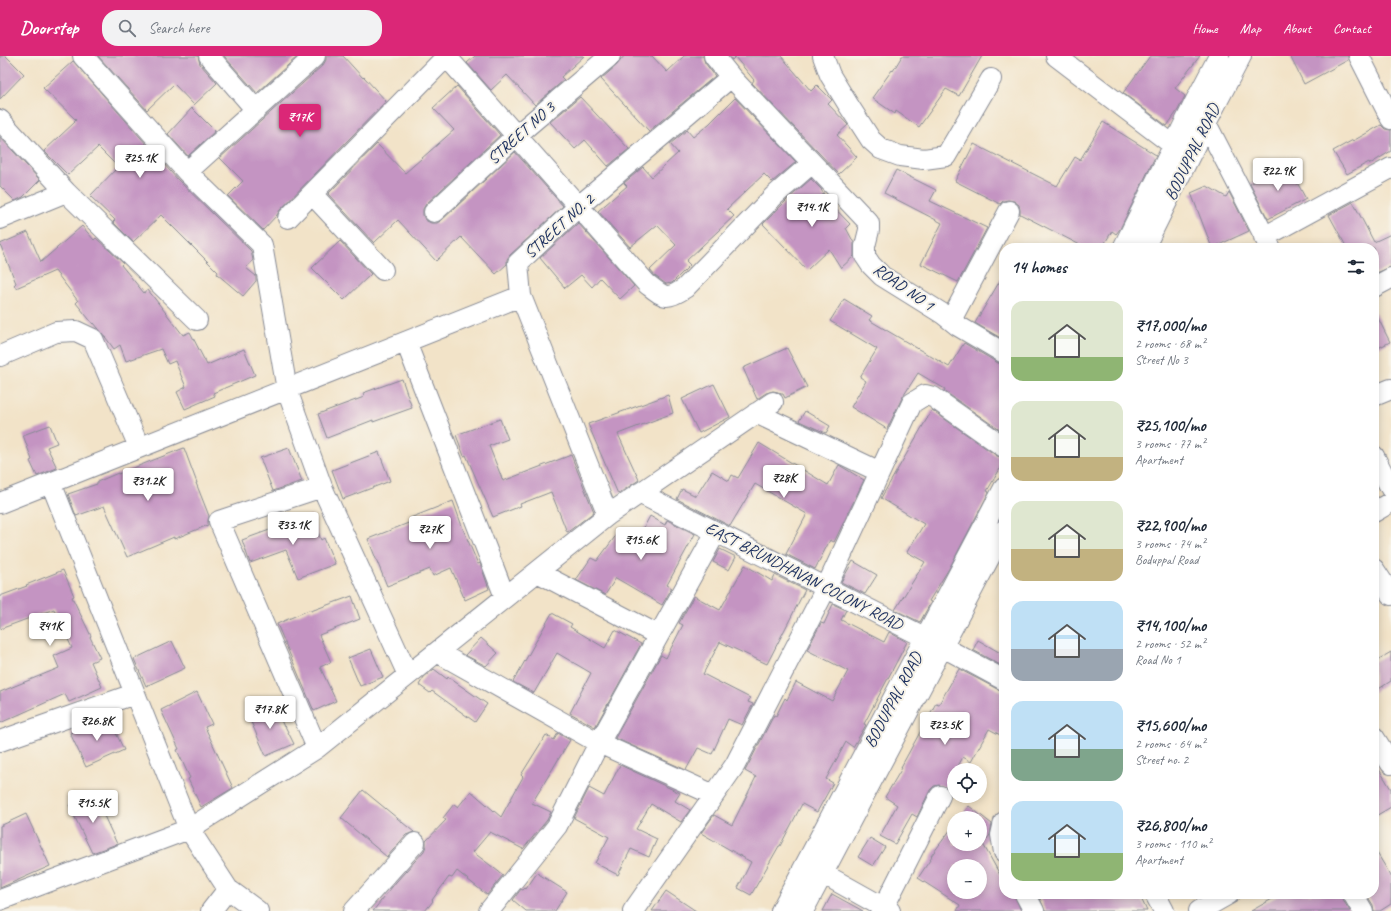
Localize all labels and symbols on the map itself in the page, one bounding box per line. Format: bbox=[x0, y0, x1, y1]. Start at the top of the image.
street label: STREET NO 3 bbox=[483, 96, 560, 169]
street label: BODUPPAL ROAD bbox=[1160, 98, 1225, 204]
pin: ₹17K bbox=[276, 104, 324, 138]
pin: ₹25.1K bbox=[107, 145, 173, 179]
pin: ₹22.9K bbox=[1245, 158, 1311, 192]
street label: STREET NO. 2 bbox=[519, 188, 599, 263]
pin: ₹14.1K bbox=[779, 194, 845, 228]
street label: ROAD NO 1 bbox=[869, 258, 940, 316]
pin: ₹28K bbox=[760, 465, 808, 499]
pin: ₹31.2K bbox=[115, 468, 181, 502]
pin: ₹33.1K bbox=[260, 512, 326, 546]
pin: ₹27K bbox=[406, 516, 454, 550]
street label: EAST BRUNDHAVAN COLONY ROAD bbox=[702, 517, 908, 636]
pin: ₹15.6K bbox=[608, 527, 674, 561]
pin: ₹41K bbox=[26, 613, 74, 647]
street label: BODUPPAL ROAD bbox=[859, 647, 928, 751]
pin: ₹17.8K bbox=[237, 696, 303, 730]
pin: ₹26.8K bbox=[64, 708, 130, 742]
pin: ₹23.5K bbox=[912, 712, 978, 746]
pin: ₹15.5K bbox=[60, 790, 126, 824]

